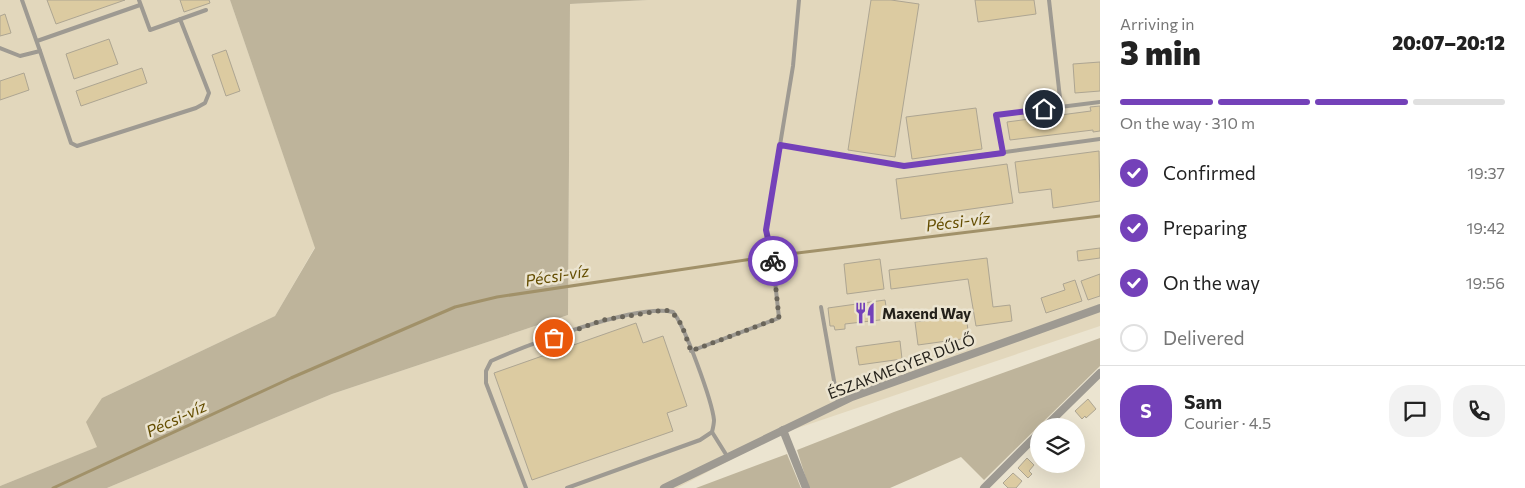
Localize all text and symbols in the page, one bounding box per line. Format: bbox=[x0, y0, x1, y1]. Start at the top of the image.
text: Arriving in bbox=[1120, 14, 1194, 33]
text: 20:07–20:12 bbox=[1392, 31, 1505, 54]
text: 3 min bbox=[1120, 32, 1201, 72]
pin bbox=[1023, 88, 1065, 130]
icon: home bbox=[1030, 95, 1058, 123]
text: On the way · 310 m bbox=[1120, 113, 1255, 132]
icon: check bbox=[1120, 159, 1148, 187]
text: Confirmed bbox=[1163, 161, 1256, 184]
text: 19:37 bbox=[1467, 163, 1505, 182]
water label: Pécsi-víz bbox=[925, 208, 991, 234]
icon: check bbox=[1120, 214, 1148, 242]
text: Preparing bbox=[1163, 216, 1247, 239]
text: 19:42 bbox=[1466, 218, 1505, 237]
courier bbox=[748, 236, 798, 286]
icon: bike bbox=[759, 247, 787, 275]
water label: Pécsi-víz bbox=[524, 261, 590, 289]
icon: check bbox=[1120, 269, 1148, 297]
text: On the way bbox=[1163, 271, 1260, 294]
text: 19:56 bbox=[1466, 273, 1505, 292]
restaurant icon: Maxend Way bbox=[852, 300, 878, 326]
place label: Maxend Way bbox=[882, 304, 972, 322]
pin bbox=[533, 317, 575, 359]
icon: bag bbox=[540, 324, 568, 352]
text: Delivered bbox=[1163, 326, 1244, 349]
street label: ÉSZAKMEGYER DŰLŐ bbox=[824, 329, 977, 402]
button: chat bbox=[1389, 385, 1441, 437]
button: phone bbox=[1453, 385, 1505, 437]
text: Sam bbox=[1184, 390, 1222, 413]
water label: Pécsi-víz bbox=[143, 396, 209, 440]
text: S bbox=[1140, 399, 1152, 422]
text: Courier · 4.5 bbox=[1184, 413, 1271, 432]
map controls bbox=[1030, 418, 1085, 473]
button: layers bbox=[1030, 418, 1085, 473]

